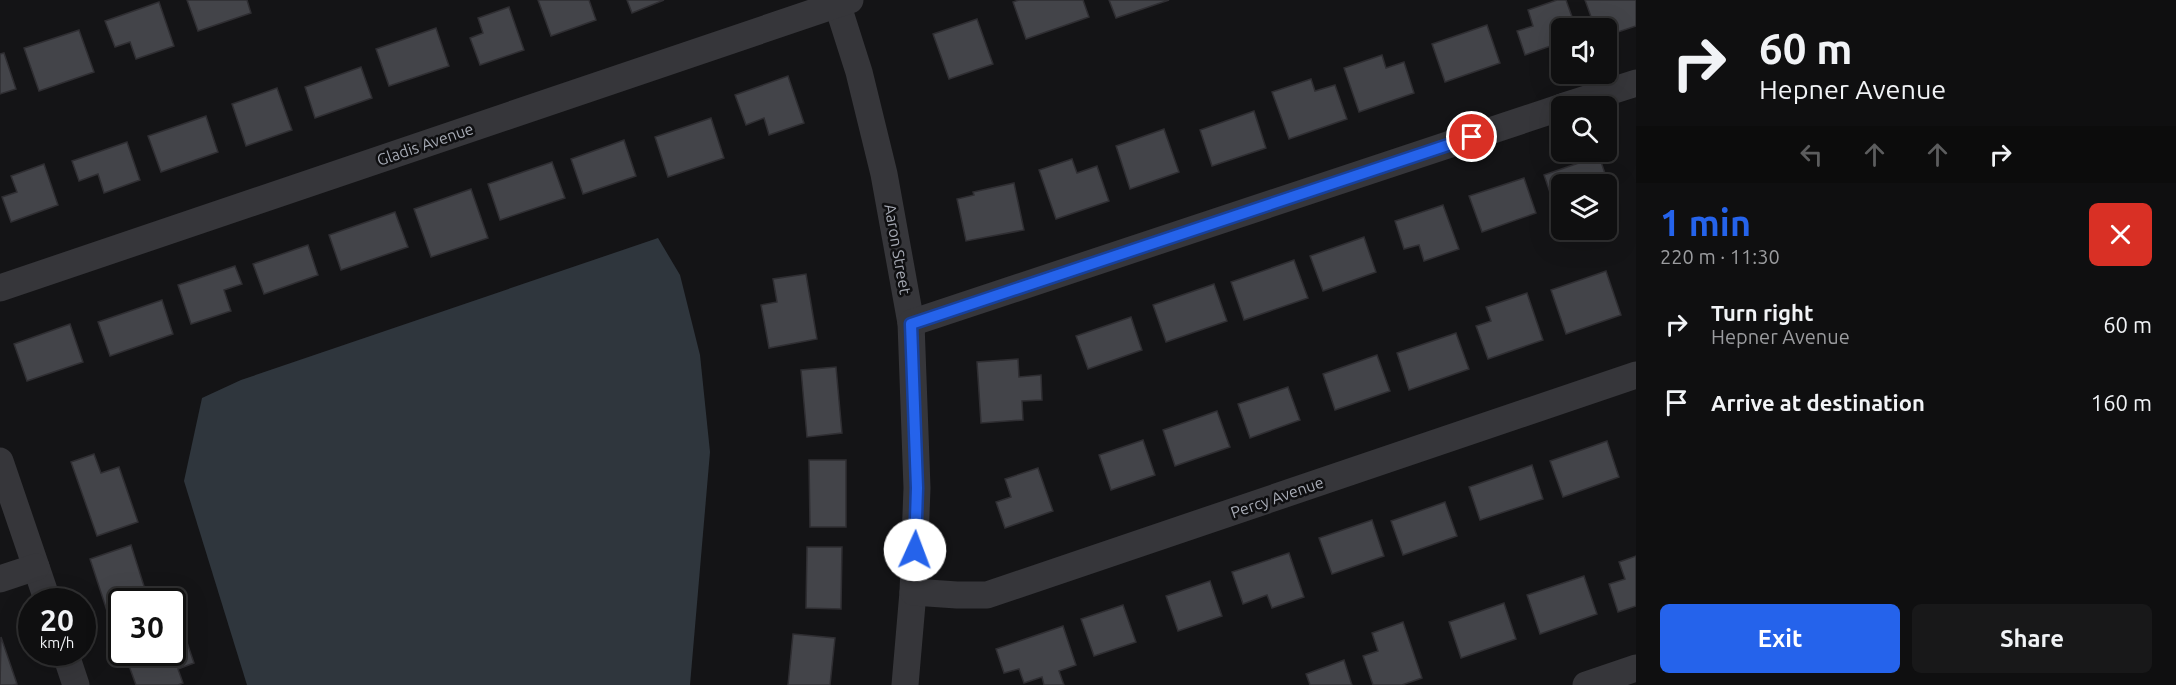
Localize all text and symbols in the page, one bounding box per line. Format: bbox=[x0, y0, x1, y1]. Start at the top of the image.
map controls bbox=[1551, 18, 1617, 240]
button: sound bbox=[1551, 18, 1617, 84]
icon: right bbox=[1660, 24, 1738, 102]
text: 60 m bbox=[1759, 25, 1853, 72]
text: Hepner Avenue bbox=[1759, 74, 1946, 104]
button: search bbox=[1551, 96, 1617, 162]
pin bbox=[1446, 111, 1497, 162]
street label: Gladis Avenue bbox=[374, 119, 476, 169]
icon: arrive bbox=[1455, 120, 1488, 153]
icon: left bbox=[1795, 138, 1828, 171]
icon: ahead bbox=[1858, 138, 1891, 171]
icon: ahead bbox=[1921, 138, 1954, 171]
icon: right bbox=[1984, 138, 2017, 171]
button: layers bbox=[1551, 174, 1617, 240]
street label: Aaron Street bbox=[881, 202, 915, 296]
text: 1 min bbox=[1660, 202, 1751, 243]
button: close bbox=[2089, 203, 2152, 266]
text: 220 m · 11:30 bbox=[1660, 245, 1780, 268]
text: Turn right bbox=[1711, 300, 1813, 325]
icon: right bbox=[1660, 308, 1693, 341]
text: 60 m bbox=[2103, 312, 2152, 337]
text: Hepner Avenue bbox=[1711, 325, 1850, 348]
icon: arrive bbox=[1660, 386, 1693, 419]
text: Arrive at destination bbox=[1711, 390, 1925, 415]
text: 160 m bbox=[2091, 390, 2152, 415]
street label: Percy Avenue bbox=[1228, 473, 1326, 521]
position arrow bbox=[883, 518, 947, 582]
speed limit sign: 30 bbox=[108, 588, 186, 666]
text: 20 bbox=[40, 603, 74, 637]
button: Exit bbox=[1660, 604, 1900, 673]
button: Share bbox=[1912, 604, 2152, 673]
text: km/h bbox=[40, 634, 74, 651]

